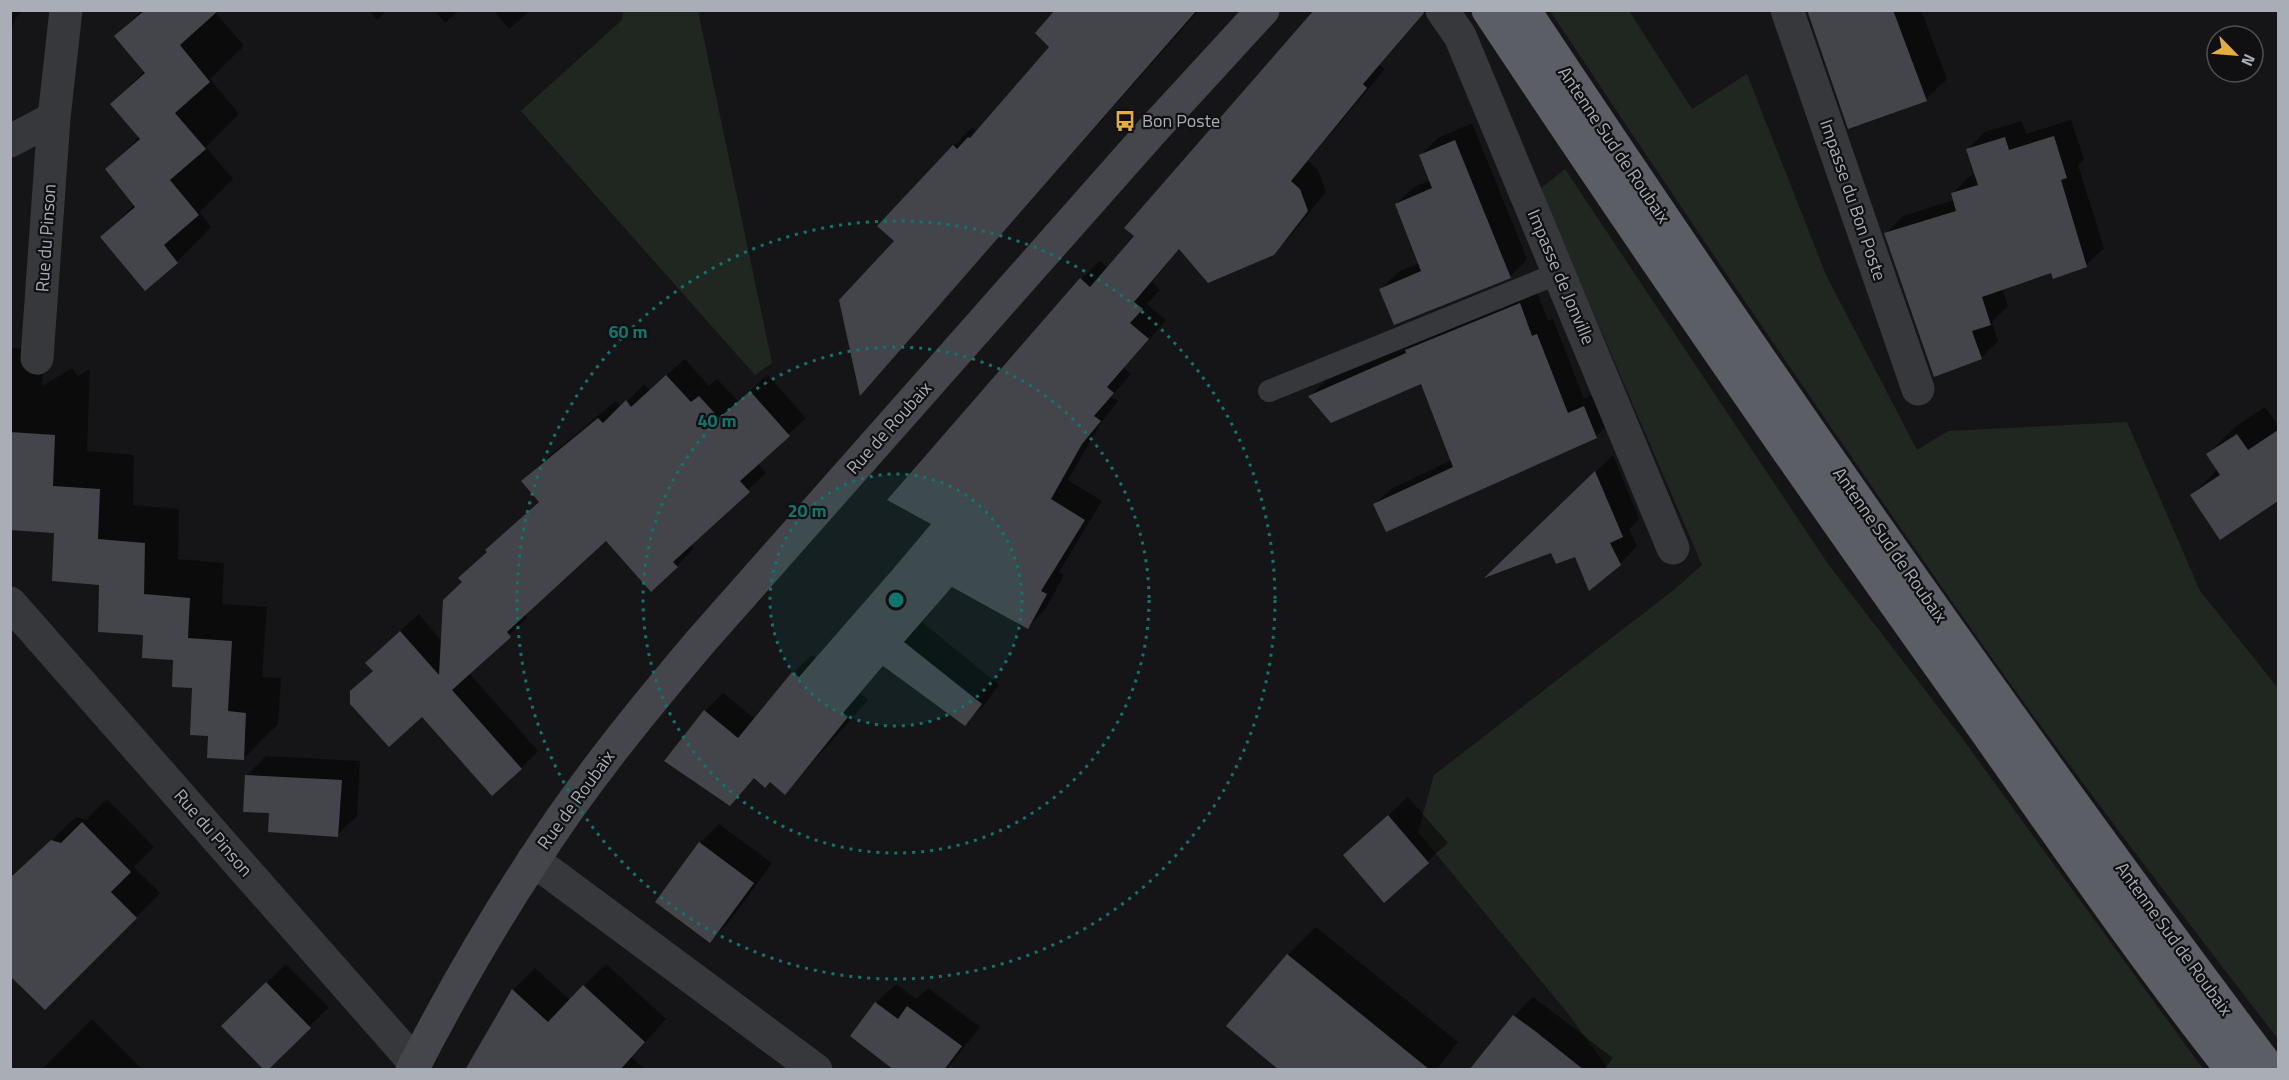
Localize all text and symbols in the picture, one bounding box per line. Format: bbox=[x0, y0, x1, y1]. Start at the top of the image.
north arrow bbox=[2205, 24, 2265, 84]
text: N bbox=[2235, 50, 2262, 70]
street label: Antenne Sud de Roubaix bbox=[1552, 61, 1677, 229]
place label: Bon Poste bbox=[1142, 107, 1220, 134]
bus stop icon: Bon Poste bbox=[1113, 109, 1137, 133]
street label: Impasse du Bon Poste bbox=[1813, 116, 1894, 284]
street label: Rue du Pinson bbox=[28, 183, 63, 293]
street label: Impasse de Jonville bbox=[1521, 205, 1602, 349]
text: 60 m bbox=[608, 318, 648, 345]
street label: Rue de Roubaix bbox=[840, 375, 938, 480]
text: 40 m bbox=[697, 407, 737, 434]
street label: Antenne Sud de Roubaix bbox=[1827, 462, 1954, 628]
text: 20 m bbox=[787, 497, 827, 524]
centre of rings bbox=[886, 590, 906, 610]
street label: Rue de Roubaix bbox=[530, 745, 621, 855]
street label: Rue du Pinson bbox=[168, 783, 259, 882]
street label: Antenne Sud de Roubaix bbox=[2109, 856, 2239, 1021]

